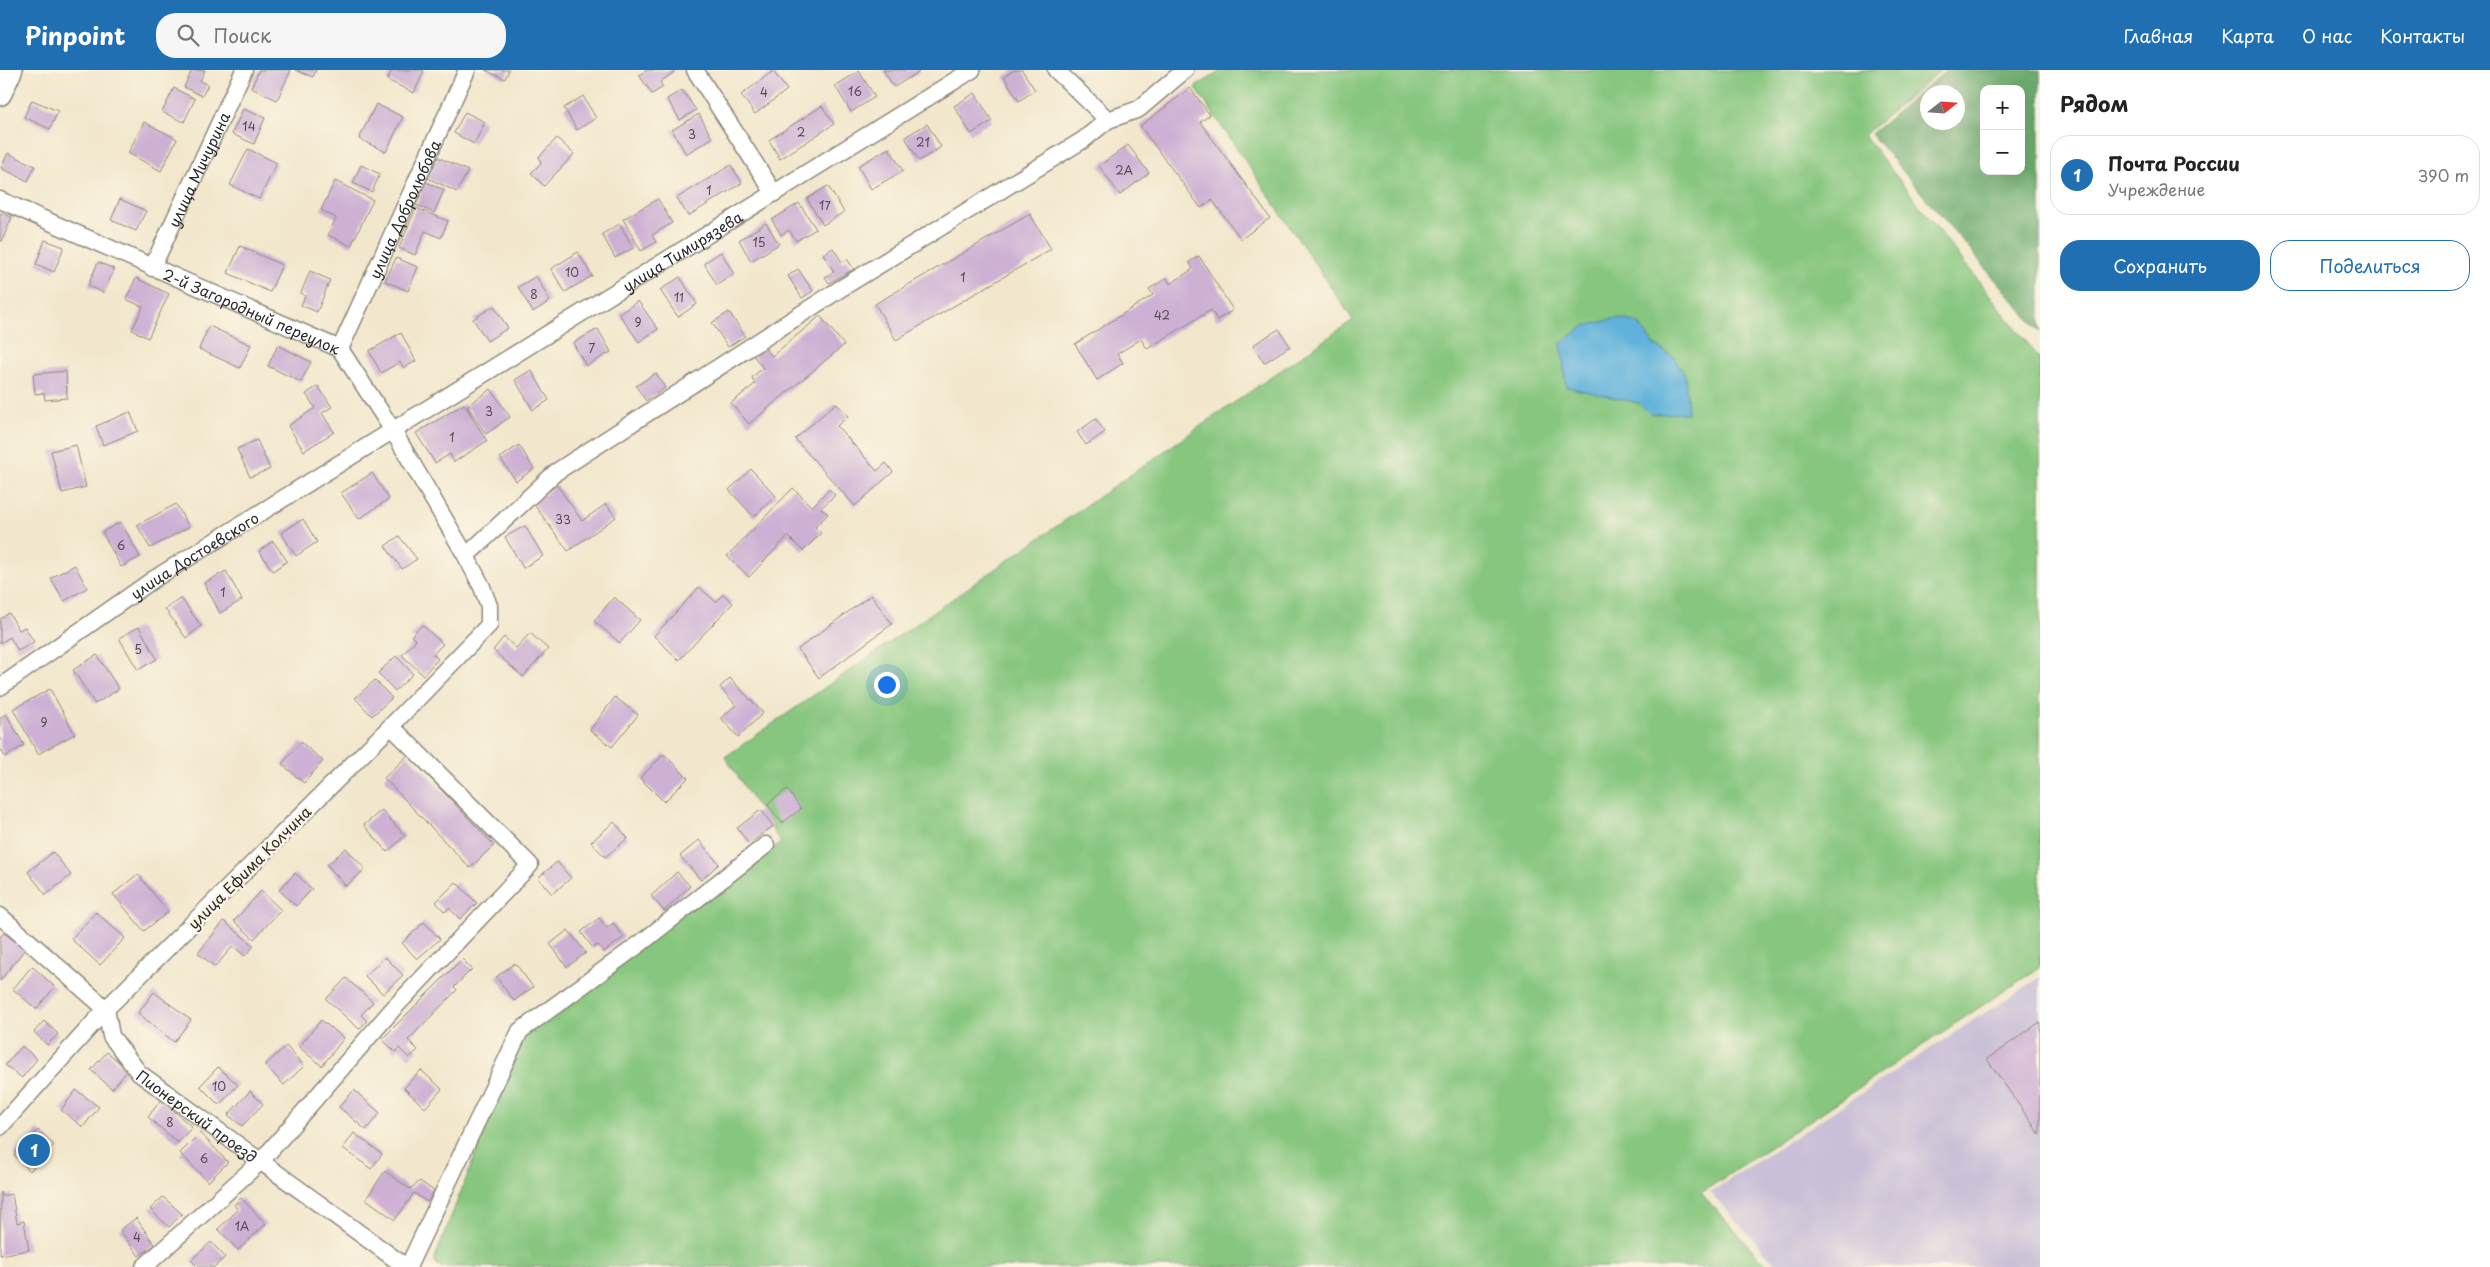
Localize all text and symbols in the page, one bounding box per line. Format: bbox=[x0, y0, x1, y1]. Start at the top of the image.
search box bbox=[156, 13, 506, 58]
text: Pinpoint bbox=[25, 17, 126, 53]
icon: search bbox=[174, 21, 202, 49]
text: Поиск bbox=[214, 21, 271, 49]
text: Главная bbox=[2124, 22, 2193, 49]
text: Карта bbox=[2221, 22, 2274, 49]
text: О нас bbox=[2302, 22, 2352, 49]
text: Контакты bbox=[2380, 22, 2465, 49]
house number: 16 bbox=[848, 82, 862, 100]
house number: 4 bbox=[760, 83, 768, 101]
north arrow bbox=[1920, 85, 1965, 130]
map controls bbox=[1980, 85, 2025, 175]
button: + bbox=[1980, 85, 2025, 130]
text: Рядом bbox=[2060, 87, 2128, 119]
street label: улица Мичурина bbox=[161, 107, 235, 231]
house number: 14 bbox=[242, 117, 256, 135]
house number: 2 bbox=[797, 123, 805, 141]
house number: 3 bbox=[688, 125, 696, 143]
button: − bbox=[1980, 130, 2025, 175]
house number: 21 bbox=[916, 133, 930, 151]
street label: улица Добролюбова bbox=[362, 135, 446, 282]
text: Почта России bbox=[2108, 149, 2240, 177]
house number: 2А bbox=[1115, 161, 1133, 179]
text: 1 bbox=[2073, 163, 2081, 187]
text: 390 m bbox=[2418, 163, 2469, 187]
text: Учреждение bbox=[2108, 177, 2205, 201]
house number: 1 bbox=[706, 181, 712, 199]
house number: 17 bbox=[819, 196, 831, 214]
street label: улица Тимирязева bbox=[618, 204, 747, 297]
house number: 15 bbox=[752, 233, 766, 251]
button: Сохранить bbox=[2060, 240, 2260, 291]
button: Поделиться bbox=[2270, 240, 2470, 291]
street label: 2-й Загородный переулок bbox=[160, 261, 344, 359]
house number: 10 bbox=[565, 263, 579, 281]
house number: 1 bbox=[960, 268, 966, 286]
house number: 8 bbox=[530, 285, 538, 303]
house number: 11 bbox=[674, 288, 684, 306]
house number: 42 bbox=[1154, 306, 1170, 324]
house number: 9 bbox=[634, 313, 642, 331]
house number: 7 bbox=[589, 339, 596, 357]
house number: 3 bbox=[485, 402, 493, 420]
house number: 1 bbox=[449, 428, 455, 446]
street label: улица Достоевского bbox=[125, 505, 263, 604]
house number: 33 bbox=[555, 510, 571, 528]
house number: 6 bbox=[117, 536, 125, 554]
house number: 1 bbox=[220, 583, 226, 601]
house number: 5 bbox=[134, 640, 142, 658]
your location bbox=[874, 672, 900, 698]
house number: 9 bbox=[40, 713, 48, 731]
street label: улица Ефима Колчина bbox=[182, 800, 316, 934]
street label: Пионерский проезд bbox=[132, 1064, 263, 1167]
house number: 10 bbox=[212, 1077, 226, 1095]
house number: 8 bbox=[166, 1113, 174, 1131]
pin: 1 bbox=[18, 1131, 50, 1169]
house number: 6 bbox=[200, 1149, 208, 1167]
house number: 1А bbox=[235, 1217, 249, 1235]
house number: 4 bbox=[133, 1228, 141, 1246]

